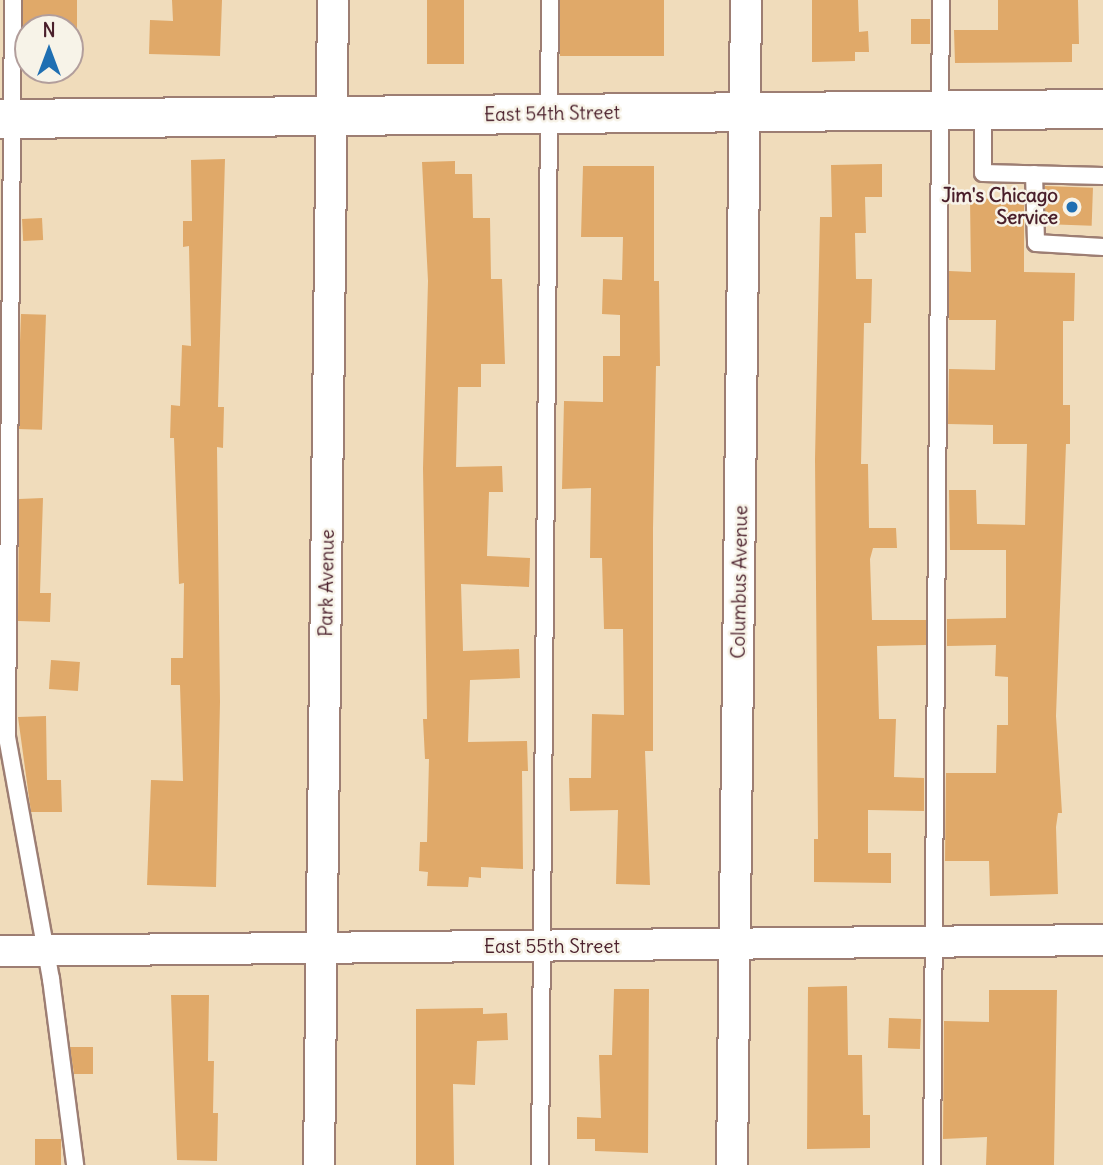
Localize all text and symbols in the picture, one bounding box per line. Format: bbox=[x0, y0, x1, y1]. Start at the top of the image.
north arrow bbox=[14, 14, 84, 84]
text: N bbox=[42, 18, 56, 42]
street label: East 54th Street bbox=[484, 101, 620, 127]
place label: Jim's Chicago Service bbox=[941, 185, 1058, 229]
marker: Jim's Chicago Service bbox=[1064, 199, 1080, 215]
street label: Columbus Avenue bbox=[727, 505, 753, 659]
street label: Park Avenue bbox=[315, 529, 339, 637]
street label: East 55th Street bbox=[484, 936, 620, 958]

